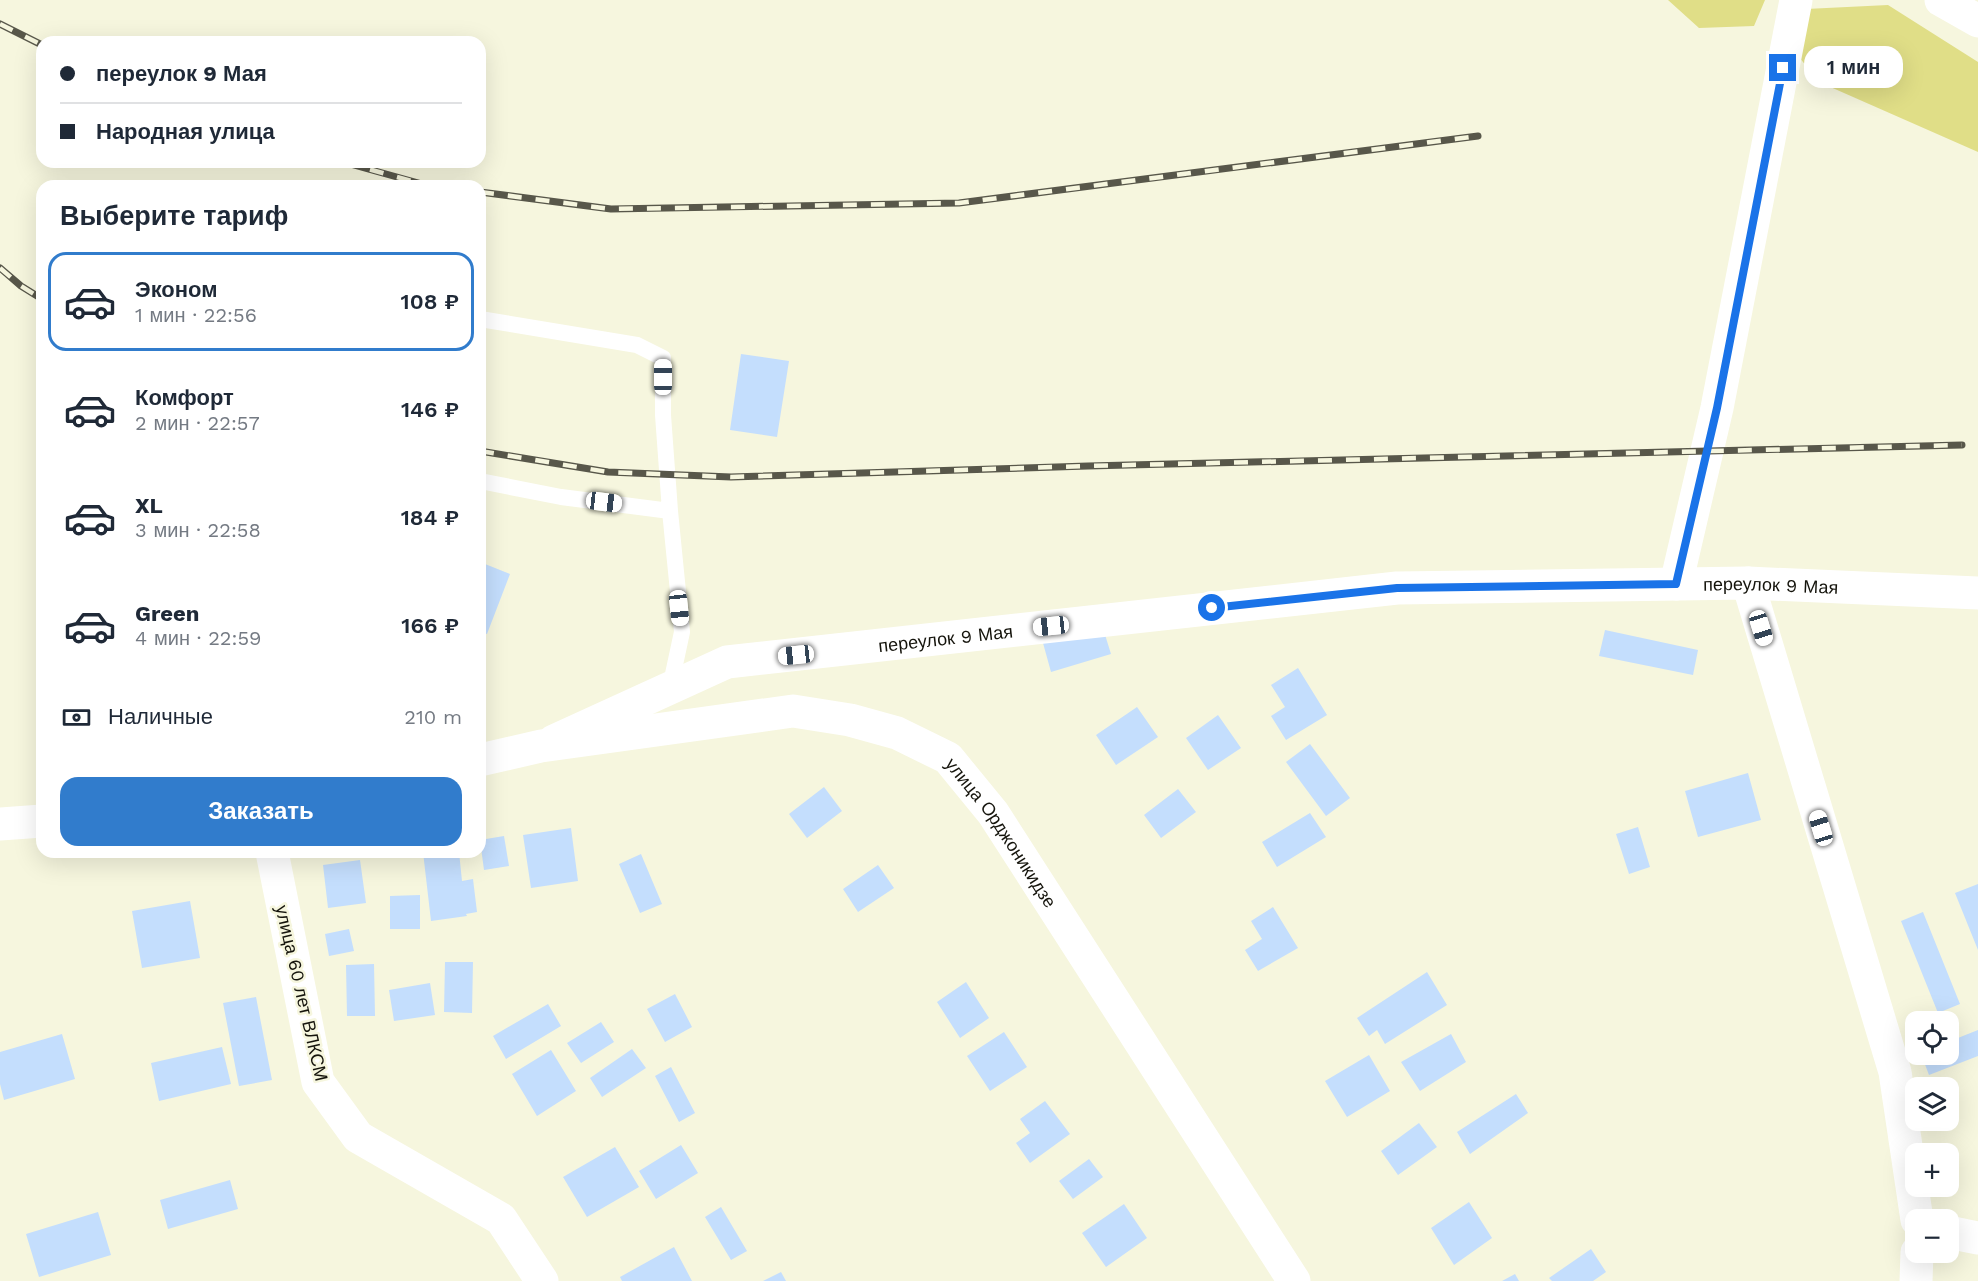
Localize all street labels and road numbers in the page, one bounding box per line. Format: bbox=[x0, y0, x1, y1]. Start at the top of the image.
street label: переулок 9 Мая bbox=[1703, 572, 1839, 597]
street label: переулок 9 Мая bbox=[877, 620, 1014, 656]
street label: улица Орджоникидзе bbox=[941, 753, 1061, 911]
street label: улица 60 лет ВЛКСМ bbox=[272, 903, 332, 1083]

